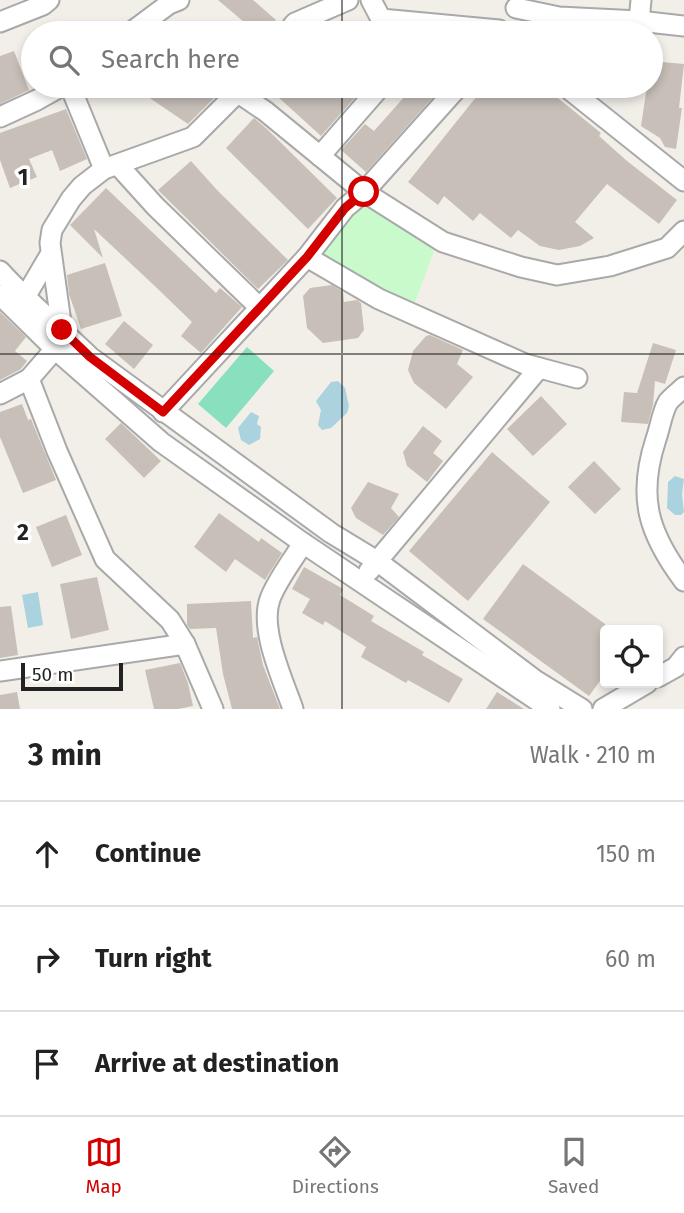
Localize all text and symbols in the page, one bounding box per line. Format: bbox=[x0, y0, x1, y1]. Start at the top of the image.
search box bbox=[21, 21, 663, 98]
icon: search bbox=[45, 41, 83, 79]
text: Search here bbox=[101, 44, 240, 75]
text: 1 bbox=[18, 163, 28, 191]
route start bbox=[348, 176, 379, 207]
route end bbox=[46, 314, 77, 345]
text: 2 bbox=[17, 518, 29, 546]
map controls bbox=[600, 625, 663, 688]
button: locate bbox=[600, 625, 663, 688]
scale bar bbox=[21, 660, 122, 692]
text: 50 m bbox=[32, 663, 73, 686]
text: 3 min bbox=[28, 737, 102, 773]
text: Walk · 210 m bbox=[530, 741, 656, 769]
icon: ahead bbox=[28, 835, 66, 873]
text: Continue bbox=[95, 838, 201, 869]
text: 150 m bbox=[596, 840, 656, 868]
icon: right bbox=[28, 940, 66, 978]
text: Turn right bbox=[95, 943, 212, 974]
text: 60 m bbox=[605, 945, 656, 973]
icon: arrive bbox=[28, 1045, 66, 1083]
text: Arrive at destination bbox=[95, 1048, 339, 1079]
tab: Map bbox=[85, 1133, 123, 1198]
tab: Directions bbox=[292, 1133, 379, 1198]
tab: Saved bbox=[548, 1133, 599, 1198]

